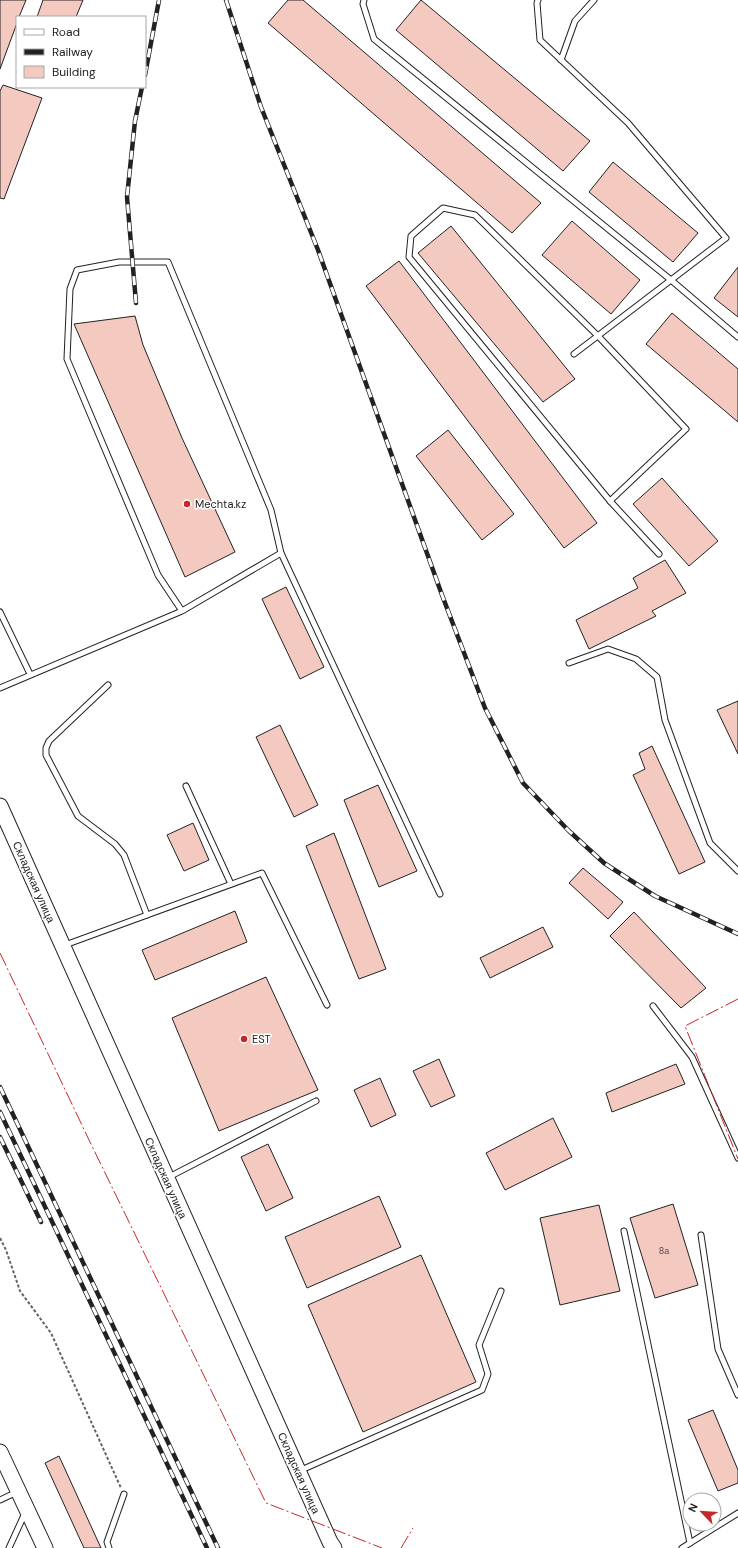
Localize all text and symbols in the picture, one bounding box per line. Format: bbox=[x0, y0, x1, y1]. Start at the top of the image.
legend bbox=[16, 16, 146, 88]
text: Road bbox=[52, 24, 80, 40]
text: Railway bbox=[52, 44, 93, 60]
text: Building bbox=[52, 64, 96, 80]
place label: Mechta.kz bbox=[195, 497, 246, 511]
marker: Mechta.kz bbox=[182, 499, 192, 509]
street label: Складская улица bbox=[10, 839, 59, 926]
place label: EST bbox=[252, 1032, 271, 1046]
marker: EST bbox=[239, 1034, 249, 1044]
street label: Складская улица bbox=[142, 1135, 191, 1222]
house number: 8а bbox=[659, 1245, 669, 1257]
street label: Складская улица bbox=[275, 1430, 324, 1517]
north arrow bbox=[682, 1492, 722, 1532]
text: N bbox=[685, 1501, 701, 1514]

